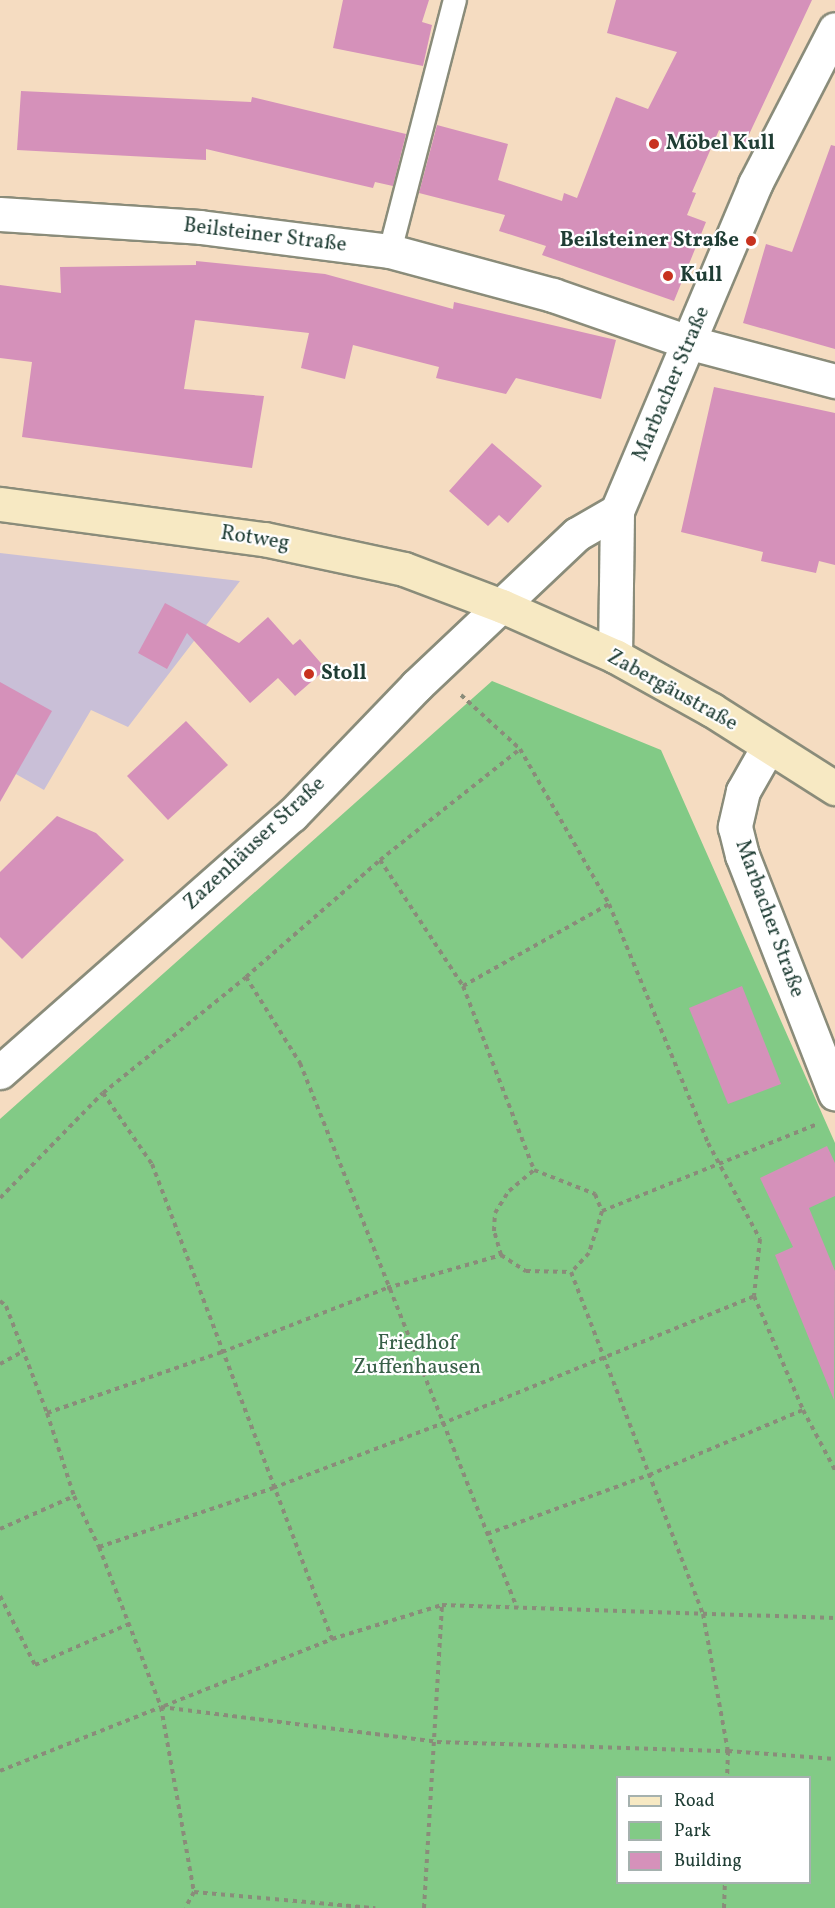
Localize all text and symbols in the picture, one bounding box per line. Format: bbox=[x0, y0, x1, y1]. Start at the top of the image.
place label: Möbel Kull bbox=[666, 131, 775, 157]
marker: Möbel Kull bbox=[647, 137, 661, 151]
street label: Beilsteiner Straße bbox=[182, 213, 348, 259]
place label: Beilsteiner Straße bbox=[560, 228, 739, 254]
marker: Beilsteiner Straße bbox=[744, 234, 758, 248]
place label: Kull bbox=[680, 263, 722, 289]
marker: Kull bbox=[661, 269, 675, 283]
street label: Marbacher Straße bbox=[628, 303, 716, 465]
street label: Rotweg bbox=[219, 521, 291, 557]
street label: Zabergäustraße bbox=[602, 645, 742, 737]
place label: Stoll bbox=[321, 661, 367, 687]
marker: Stoll bbox=[302, 667, 316, 681]
street label: Zazenhäuser Straße bbox=[179, 772, 331, 916]
street label: Marbacher Straße bbox=[729, 837, 809, 1001]
park label: Friedhof Zuffenhausen bbox=[353, 1331, 481, 1381]
legend bbox=[616, 1776, 811, 1884]
text: Road bbox=[674, 1789, 715, 1814]
text: Park bbox=[674, 1819, 711, 1844]
text: Building bbox=[674, 1849, 742, 1874]

